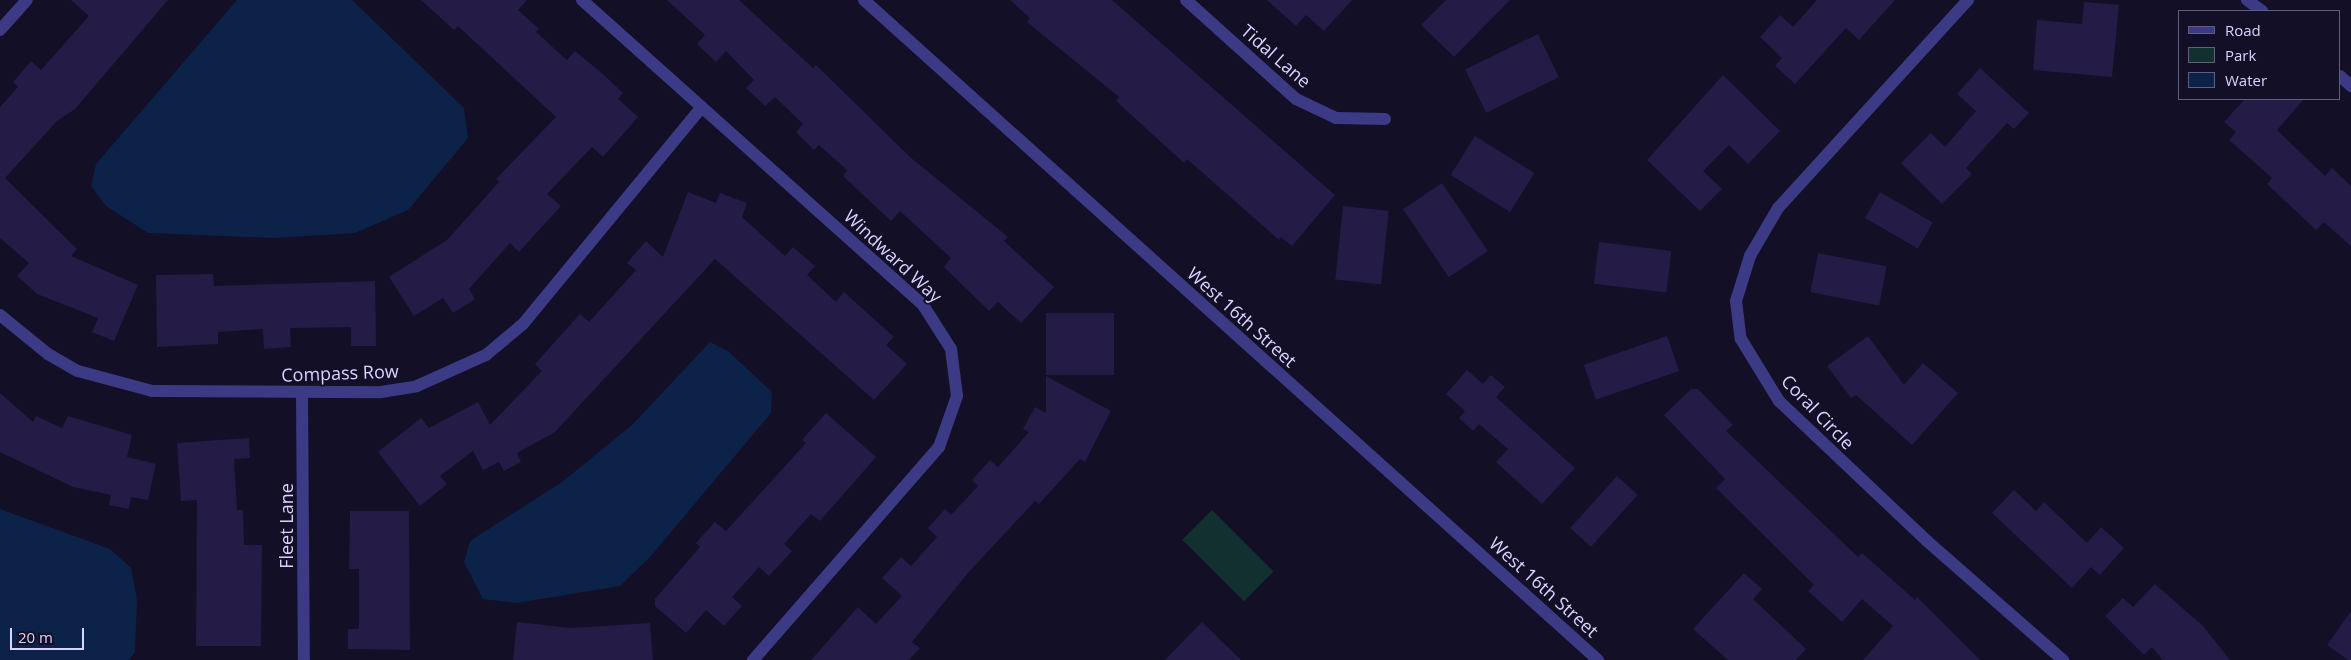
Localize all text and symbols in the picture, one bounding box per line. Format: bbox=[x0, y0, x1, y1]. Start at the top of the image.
legend bbox=[2178, 10, 2341, 100]
street label: Tidal Lane bbox=[1237, 20, 1315, 92]
text: Road bbox=[2225, 20, 2261, 40]
text: Park bbox=[2225, 45, 2256, 65]
text: Water bbox=[2225, 70, 2267, 90]
street label: Windward Way bbox=[840, 205, 946, 307]
street label: West 16th Street bbox=[1183, 262, 1301, 372]
street label: Compass Row bbox=[281, 360, 399, 386]
street label: Coral Circle bbox=[1777, 370, 1859, 454]
street label: Fleet Lane bbox=[275, 483, 297, 569]
street label: West 16th Street bbox=[1485, 532, 1603, 642]
scale bar bbox=[12, 618, 86, 650]
text: 20 m bbox=[18, 627, 53, 647]

